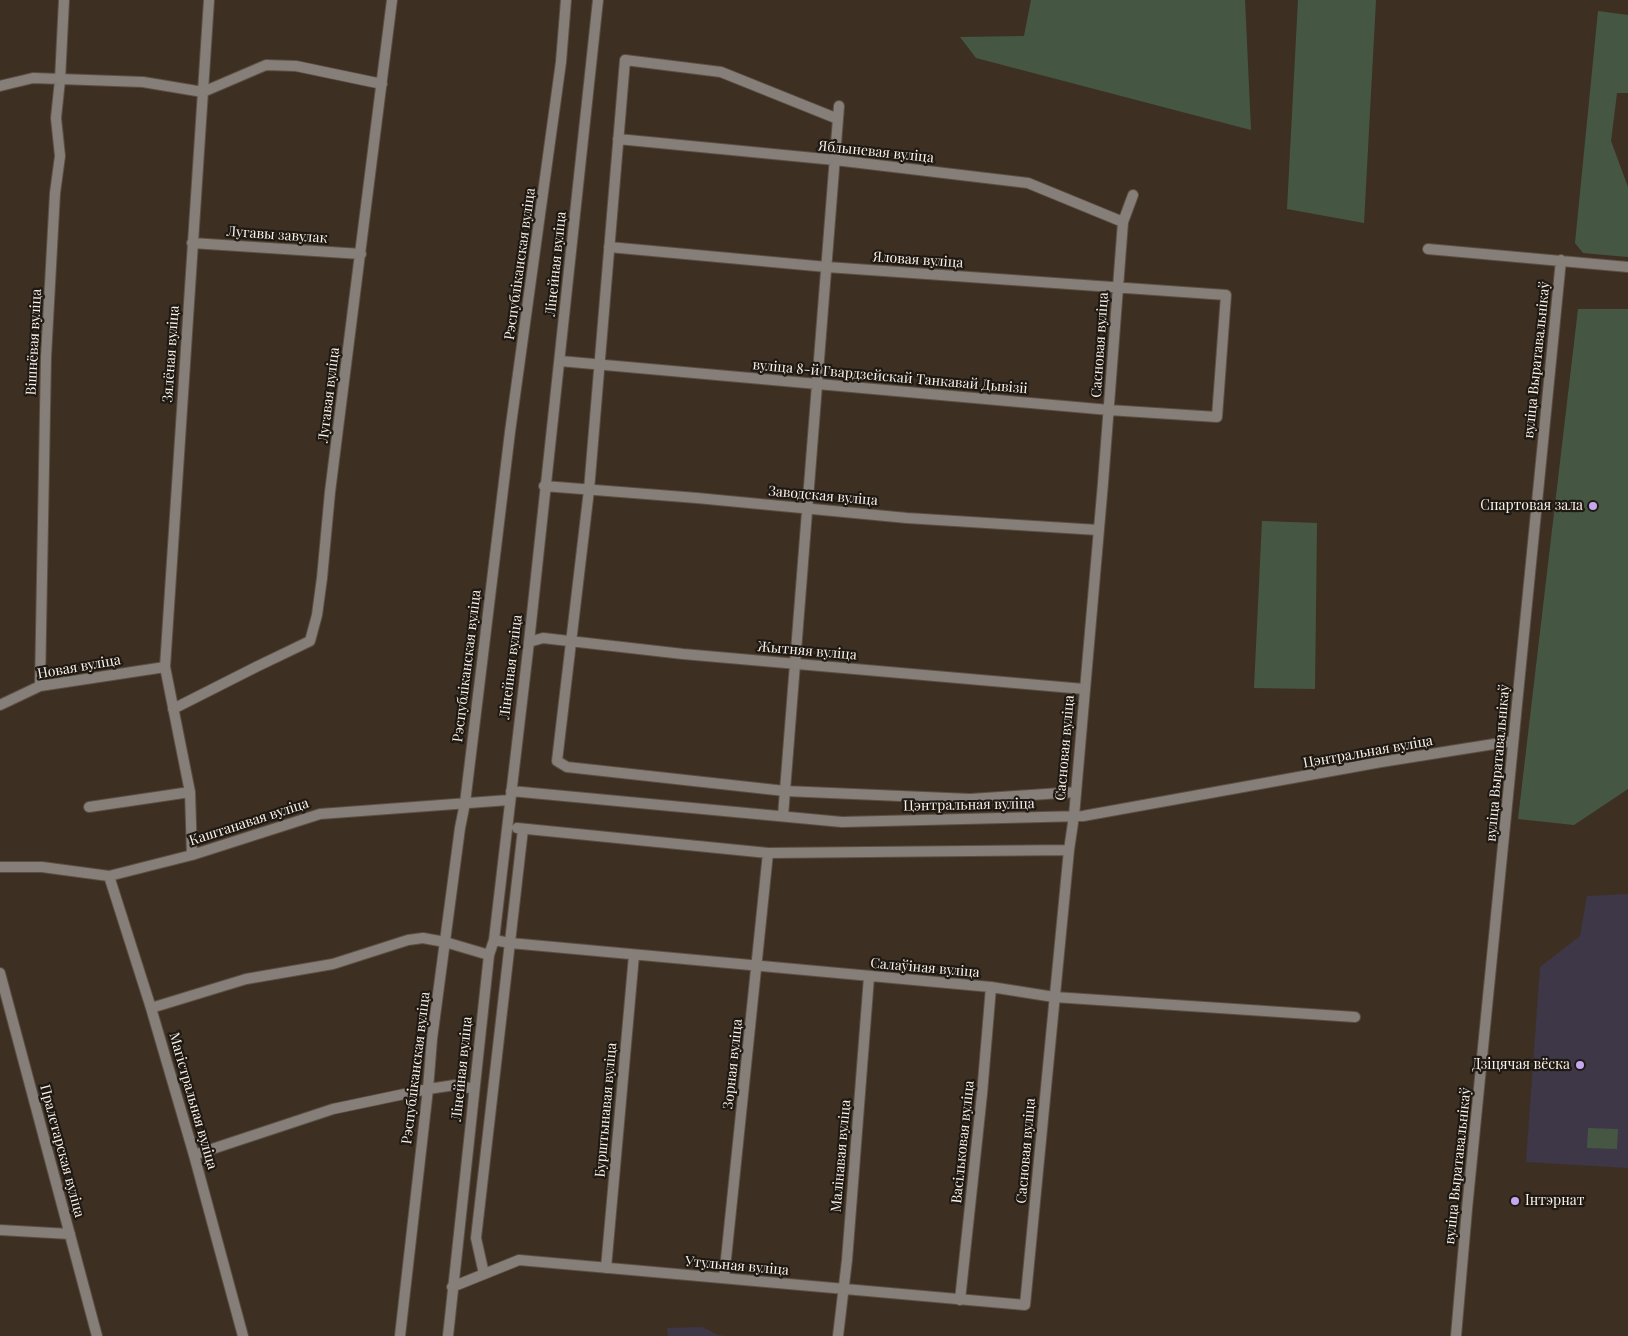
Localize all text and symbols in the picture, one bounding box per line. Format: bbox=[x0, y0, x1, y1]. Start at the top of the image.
street label: Яблыневая вуліца bbox=[817, 138, 935, 166]
street label: Рэспубліканская вуліца bbox=[501, 187, 539, 341]
street label: Лінейная вуліца bbox=[542, 211, 570, 317]
street label: Лугавы завулак bbox=[226, 223, 328, 247]
street label: Яловая вуліца bbox=[872, 248, 964, 272]
street label: вуліца Выратавальнікаў bbox=[1520, 281, 1554, 439]
street label: Вішнёвая вуліца bbox=[23, 288, 45, 396]
street label: Сасновая вуліца bbox=[1088, 292, 1112, 398]
street label: Зялёная вуліца bbox=[159, 305, 183, 403]
street label: Лугавая вуліца bbox=[315, 346, 343, 444]
street label: вуліца 8-й Гвардзейскай Танкавай Дывізіі bbox=[752, 357, 1028, 397]
street label: Заводская вуліца bbox=[768, 483, 878, 509]
place label: Спартовая зала bbox=[1480, 498, 1583, 514]
marker: Спартовая зала bbox=[1587, 500, 1599, 512]
street label: Рэспубліканская вуліца bbox=[449, 589, 485, 743]
street label: Лінейная вуліца bbox=[496, 614, 526, 720]
street label: Жытняя вуліца bbox=[757, 638, 857, 664]
street label: Новая вуліца bbox=[36, 651, 122, 683]
street label: вуліца Выратавальнікаў bbox=[1483, 684, 1513, 842]
street label: Сасновая вуліца bbox=[1052, 695, 1078, 801]
street label: Цэнтральная вуліца bbox=[1302, 732, 1434, 772]
street label: Каштанавая вуліца bbox=[187, 795, 311, 849]
street label: Цэнтральная вуліца bbox=[903, 795, 1035, 815]
street label: Салаўіная вуліца bbox=[870, 955, 980, 981]
street label: Рэспубліканская вуліца bbox=[398, 991, 434, 1145]
street label: Лінейная вуліца bbox=[448, 1016, 476, 1122]
street label: Зорная вуліца bbox=[720, 1018, 746, 1110]
street label: Магістральная вуліца bbox=[165, 1031, 221, 1171]
street label: Бурштынавая вуліца bbox=[592, 1042, 620, 1178]
place label: Дзіцячая вёска bbox=[1472, 1057, 1570, 1073]
marker: Дзіцячая вёска bbox=[1574, 1059, 1586, 1071]
street label: Васільковая вуліца bbox=[948, 1080, 978, 1204]
street label: Пралетарская вуліца bbox=[36, 1083, 88, 1219]
street label: вуліца Выратавальнікаў bbox=[1441, 1087, 1475, 1245]
street label: Сасновая вуліца bbox=[1013, 1098, 1039, 1204]
street label: Малінавая вуліца bbox=[828, 1099, 854, 1213]
place label: Інтэрнат bbox=[1525, 1193, 1584, 1209]
marker: Інтэрнат bbox=[1509, 1195, 1521, 1207]
street label: Утульная вуліца bbox=[684, 1253, 790, 1279]

